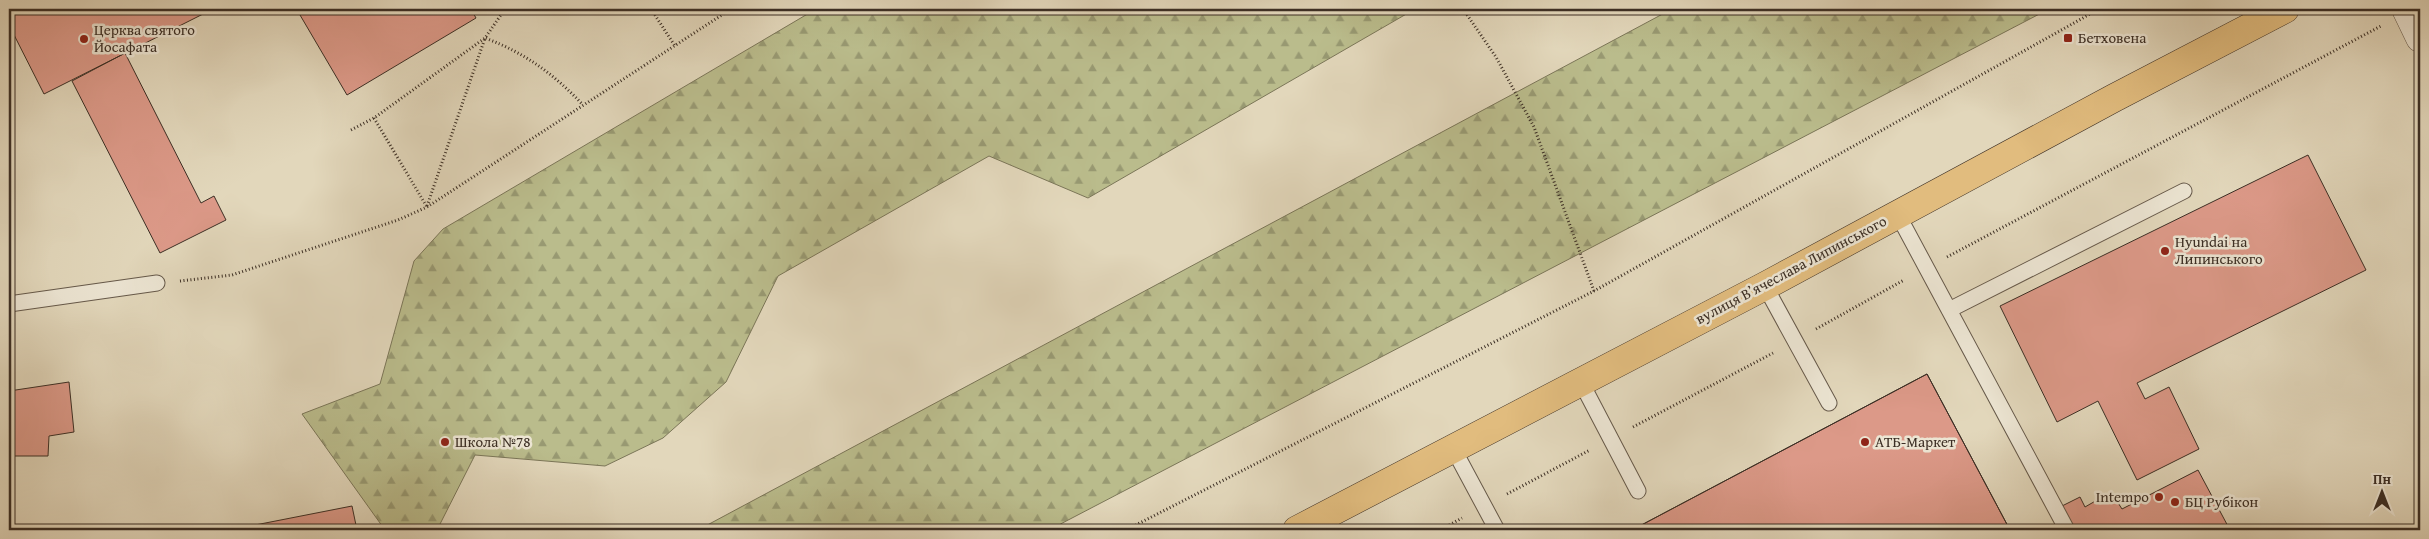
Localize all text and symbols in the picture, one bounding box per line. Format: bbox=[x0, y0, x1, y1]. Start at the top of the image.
place label: Церква святого Йосафата bbox=[94, 19, 195, 57]
place label: Бетховена bbox=[2078, 27, 2147, 48]
marker: Бетховена bbox=[2062, 32, 2074, 44]
marker: Церква святого Йосафата bbox=[78, 33, 90, 45]
street label: вулиця Вʼячеслава Липинського bbox=[1691, 210, 1890, 329]
place label: Hyundai на Липинського bbox=[2175, 231, 2263, 269]
marker: Hyundai на Липинського bbox=[2159, 245, 2171, 257]
place label: Школа №78 bbox=[455, 431, 530, 452]
place label: АТБ-Маркет bbox=[1875, 431, 1956, 452]
marker: Школа №78 bbox=[439, 436, 451, 448]
marker: АТБ-Маркет bbox=[1859, 436, 1871, 448]
north arrow bbox=[2356, 466, 2406, 516]
text: Пн bbox=[2373, 469, 2391, 489]
place label: Intempo bbox=[2096, 486, 2149, 507]
marker: Intempo bbox=[2153, 491, 2165, 503]
place label: БЦ Рубікон bbox=[2185, 491, 2259, 512]
marker: БЦ Рубікон bbox=[2169, 496, 2181, 508]

